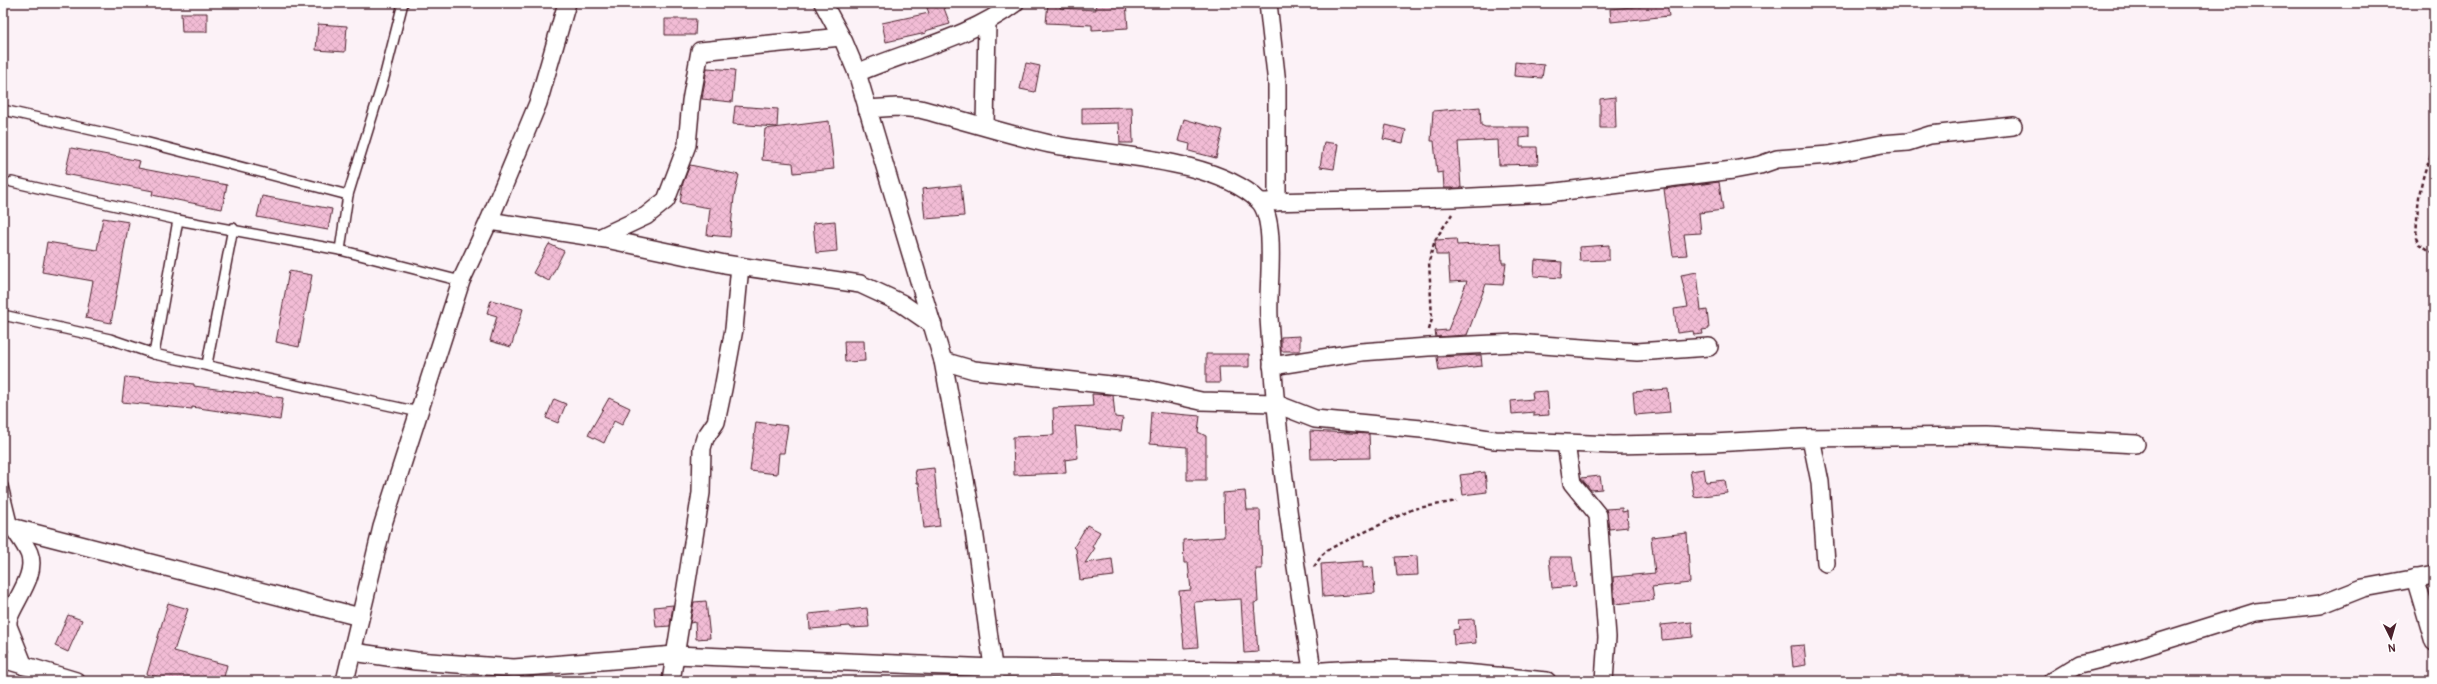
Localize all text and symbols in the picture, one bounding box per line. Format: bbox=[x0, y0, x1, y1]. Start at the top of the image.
north arrow bbox=[2371, 618, 2411, 658]
text: N bbox=[2387, 641, 2396, 654]

